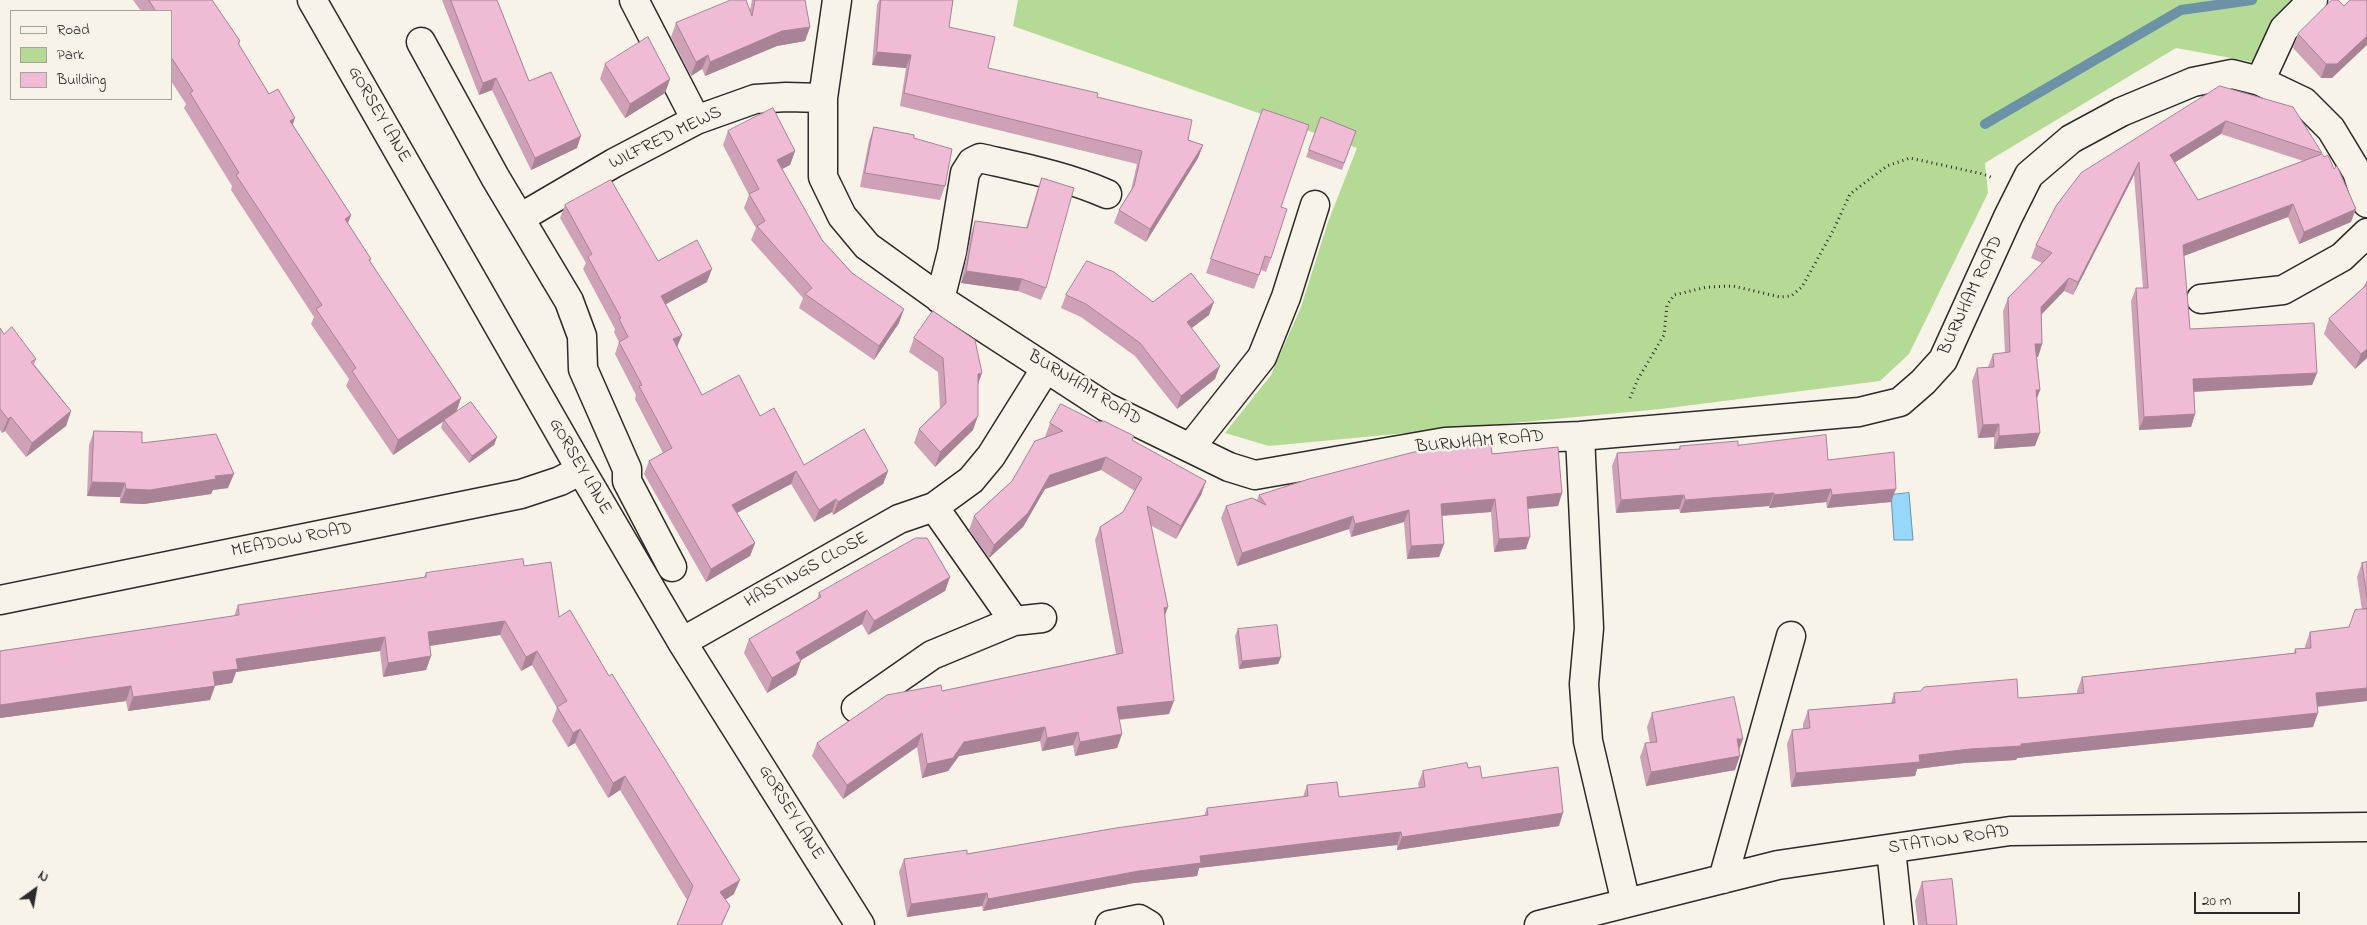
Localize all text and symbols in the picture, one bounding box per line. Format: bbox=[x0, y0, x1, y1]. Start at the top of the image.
legend bbox=[10, 10, 172, 100]
text: Road bbox=[57, 19, 90, 41]
text: Park bbox=[57, 44, 84, 66]
street label: GORSEY LANE bbox=[342, 63, 414, 167]
text: Building bbox=[57, 69, 106, 91]
street label: WILFRED MEWS bbox=[606, 102, 726, 176]
street label: BURNHAM ROAD bbox=[1935, 233, 2009, 359]
street label: BURNHAM ROAD bbox=[1023, 347, 1145, 431]
street label: GORSEY LANE bbox=[543, 415, 615, 519]
street label: BURNHAM ROAD bbox=[1415, 427, 1545, 459]
street label: MEADOW ROAD bbox=[230, 519, 354, 563]
street label: HASTINGS CLOSE bbox=[741, 528, 873, 614]
street label: GORSEY LANE bbox=[752, 762, 828, 864]
street label: STATION ROAD bbox=[1887, 822, 2011, 860]
north arrow bbox=[10, 865, 60, 915]
text: N bbox=[34, 865, 53, 888]
scale bar bbox=[2197, 882, 2303, 914]
text: 20 m bbox=[2202, 890, 2231, 912]

